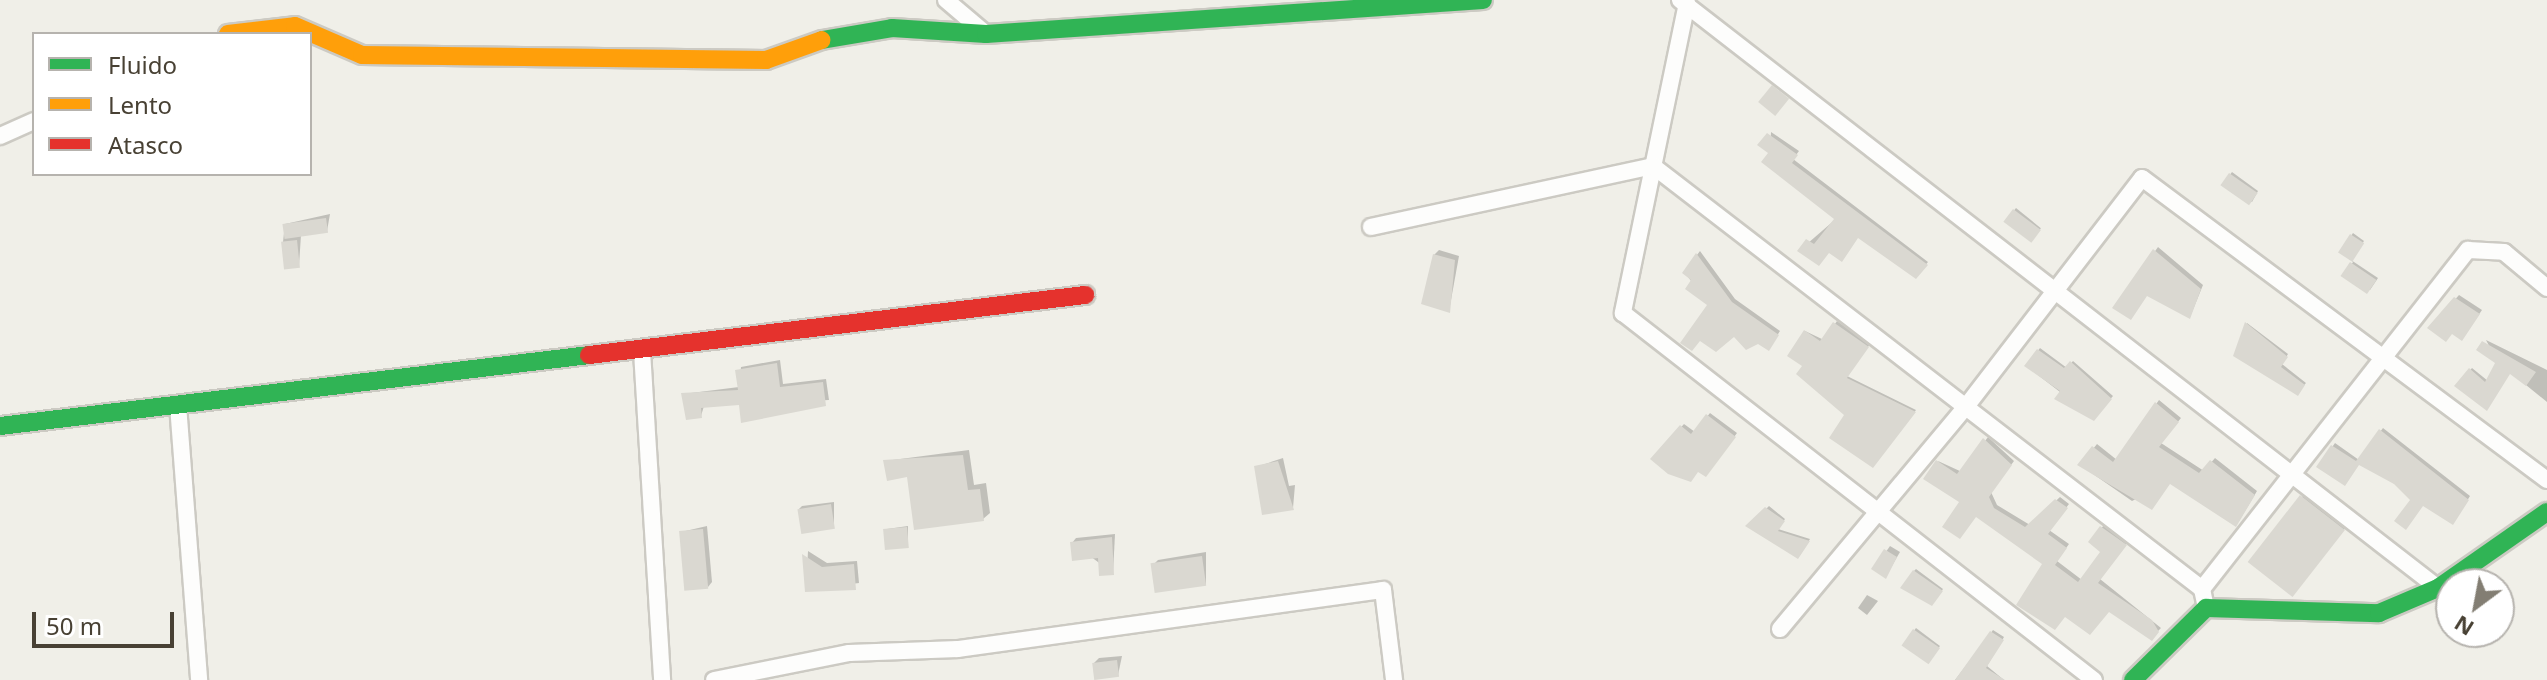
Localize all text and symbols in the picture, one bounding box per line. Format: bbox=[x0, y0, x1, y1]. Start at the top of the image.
legend bbox=[32, 32, 312, 176]
text: Fluido bbox=[108, 48, 177, 81]
text: Lento bbox=[108, 88, 172, 121]
text: Atasco bbox=[108, 128, 183, 161]
north arrow bbox=[2435, 568, 2515, 648]
scale bar bbox=[36, 596, 178, 646]
text: 50 m bbox=[46, 609, 102, 642]
text: N bbox=[2448, 609, 2479, 644]

